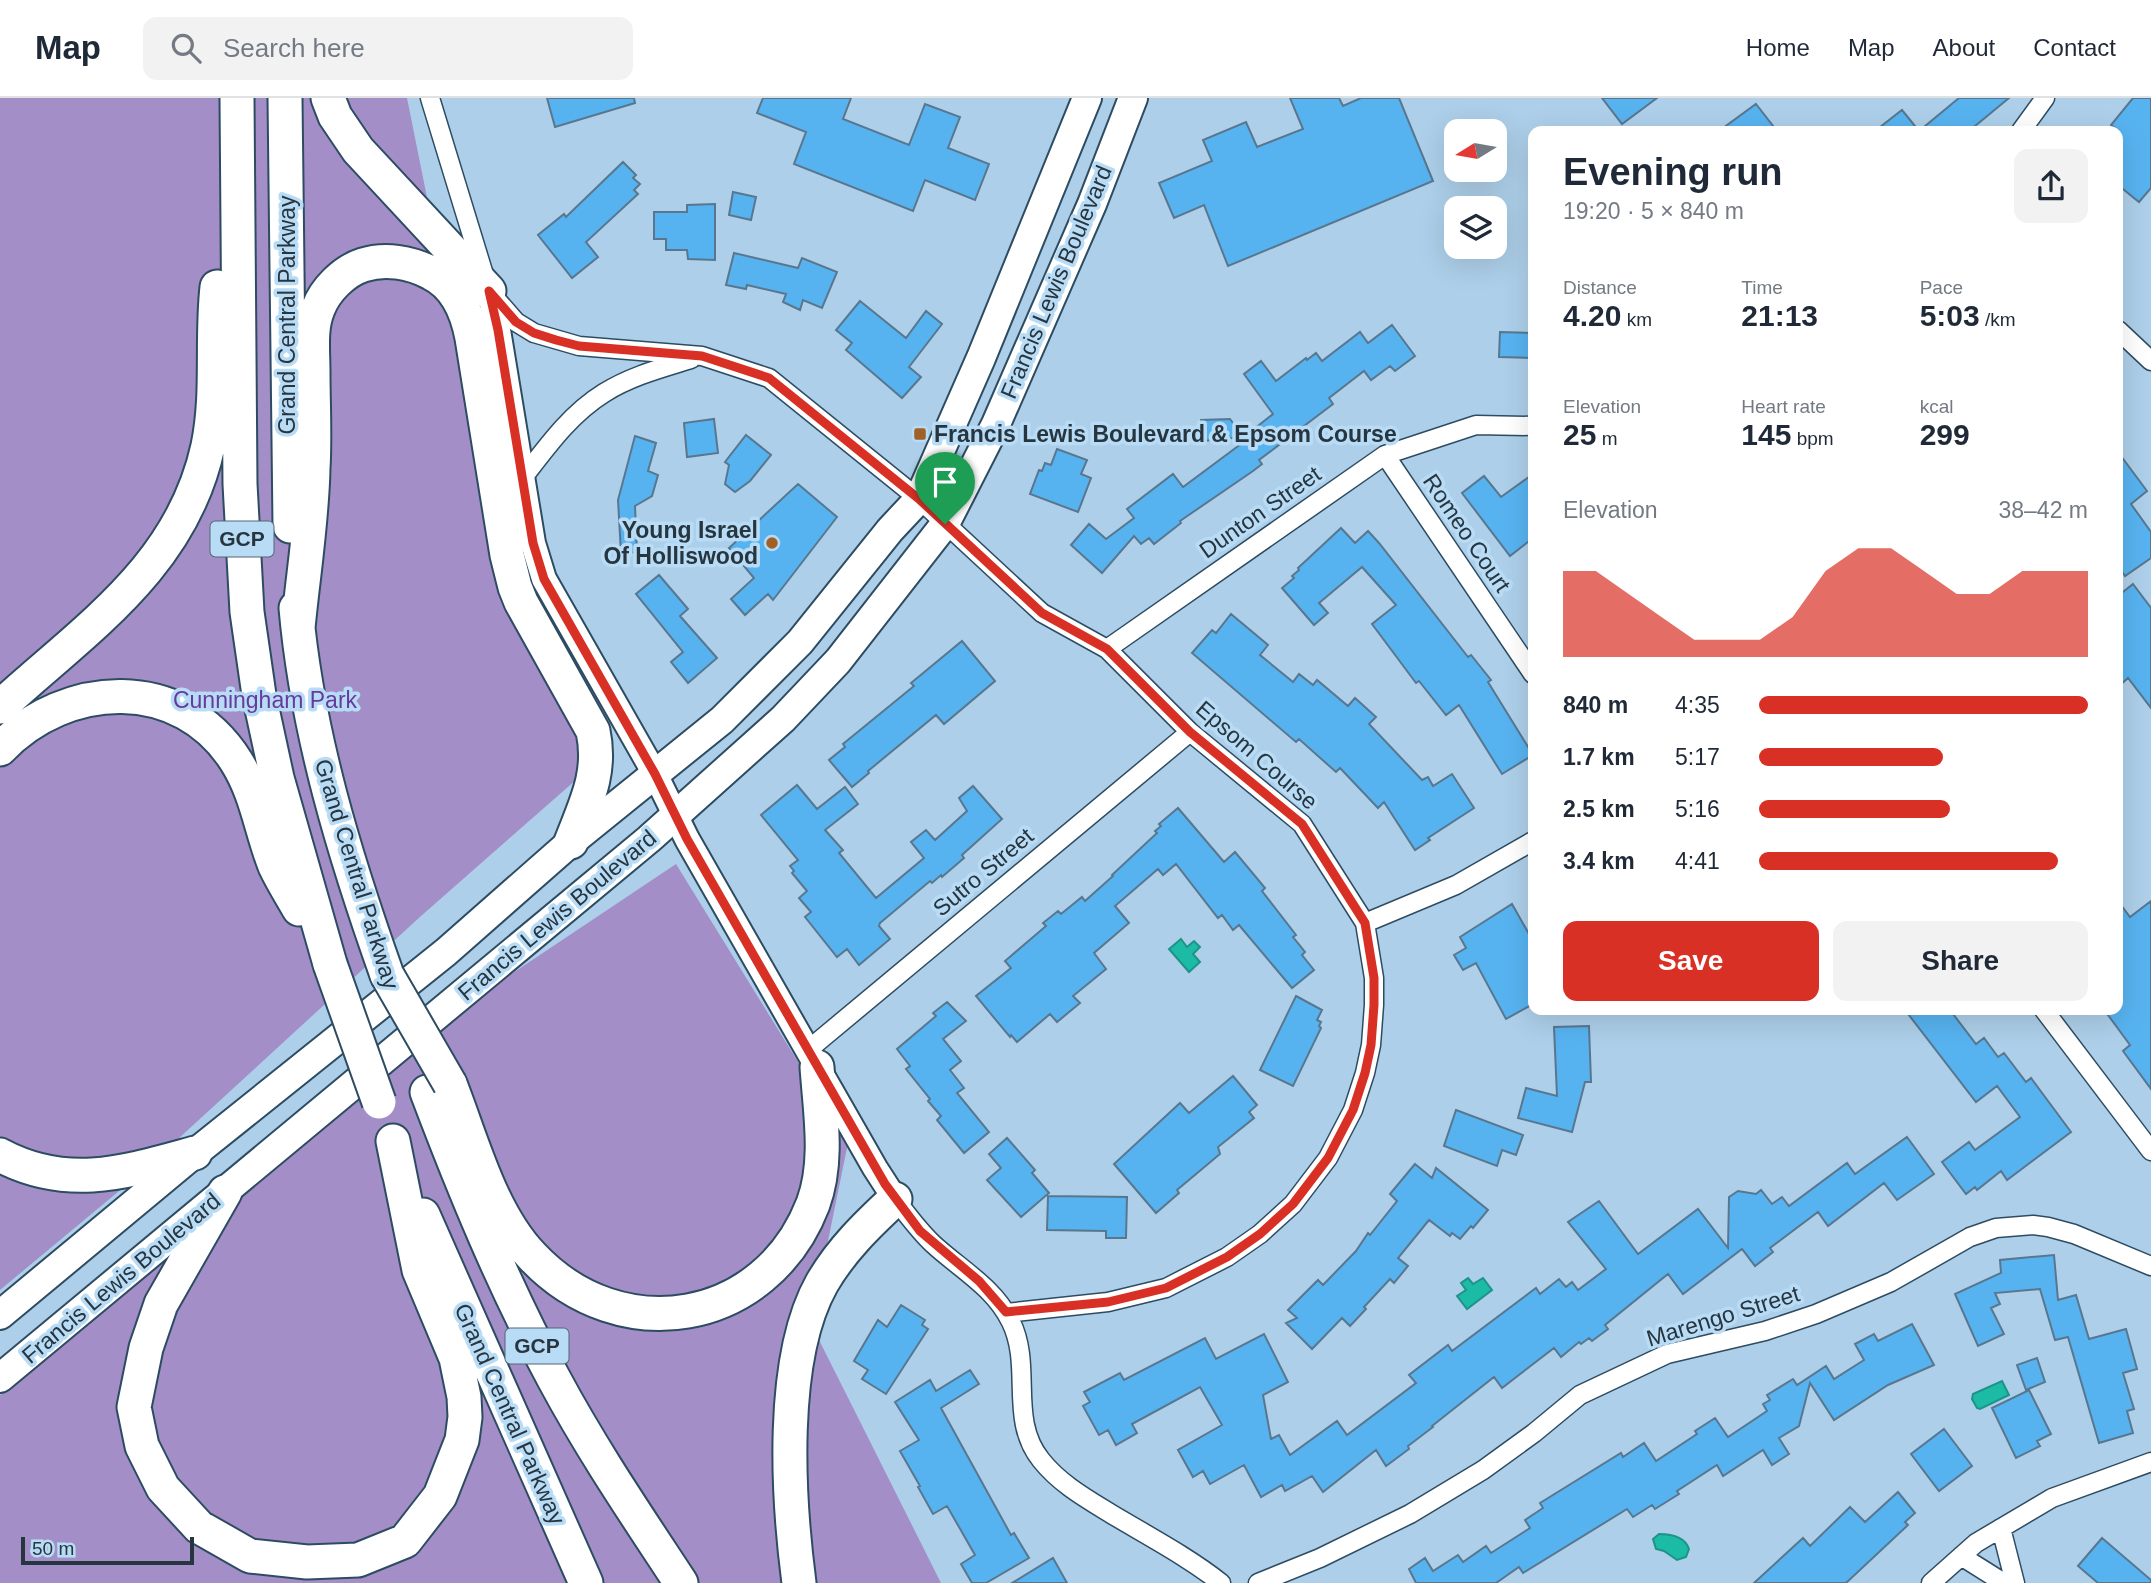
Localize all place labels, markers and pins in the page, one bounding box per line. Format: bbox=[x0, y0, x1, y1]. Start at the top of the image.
place label: Francis Lewis Boulevard & Epsom Course bbox=[934, 421, 1397, 447]
marker: Francis Lewis Boulevard & Epsom Course bbox=[912, 426, 928, 442]
pin bbox=[915, 452, 975, 524]
place label: Young Israel Of Holliswood bbox=[603, 517, 758, 569]
marker: Young Israel Of Holliswood bbox=[764, 535, 780, 551]

